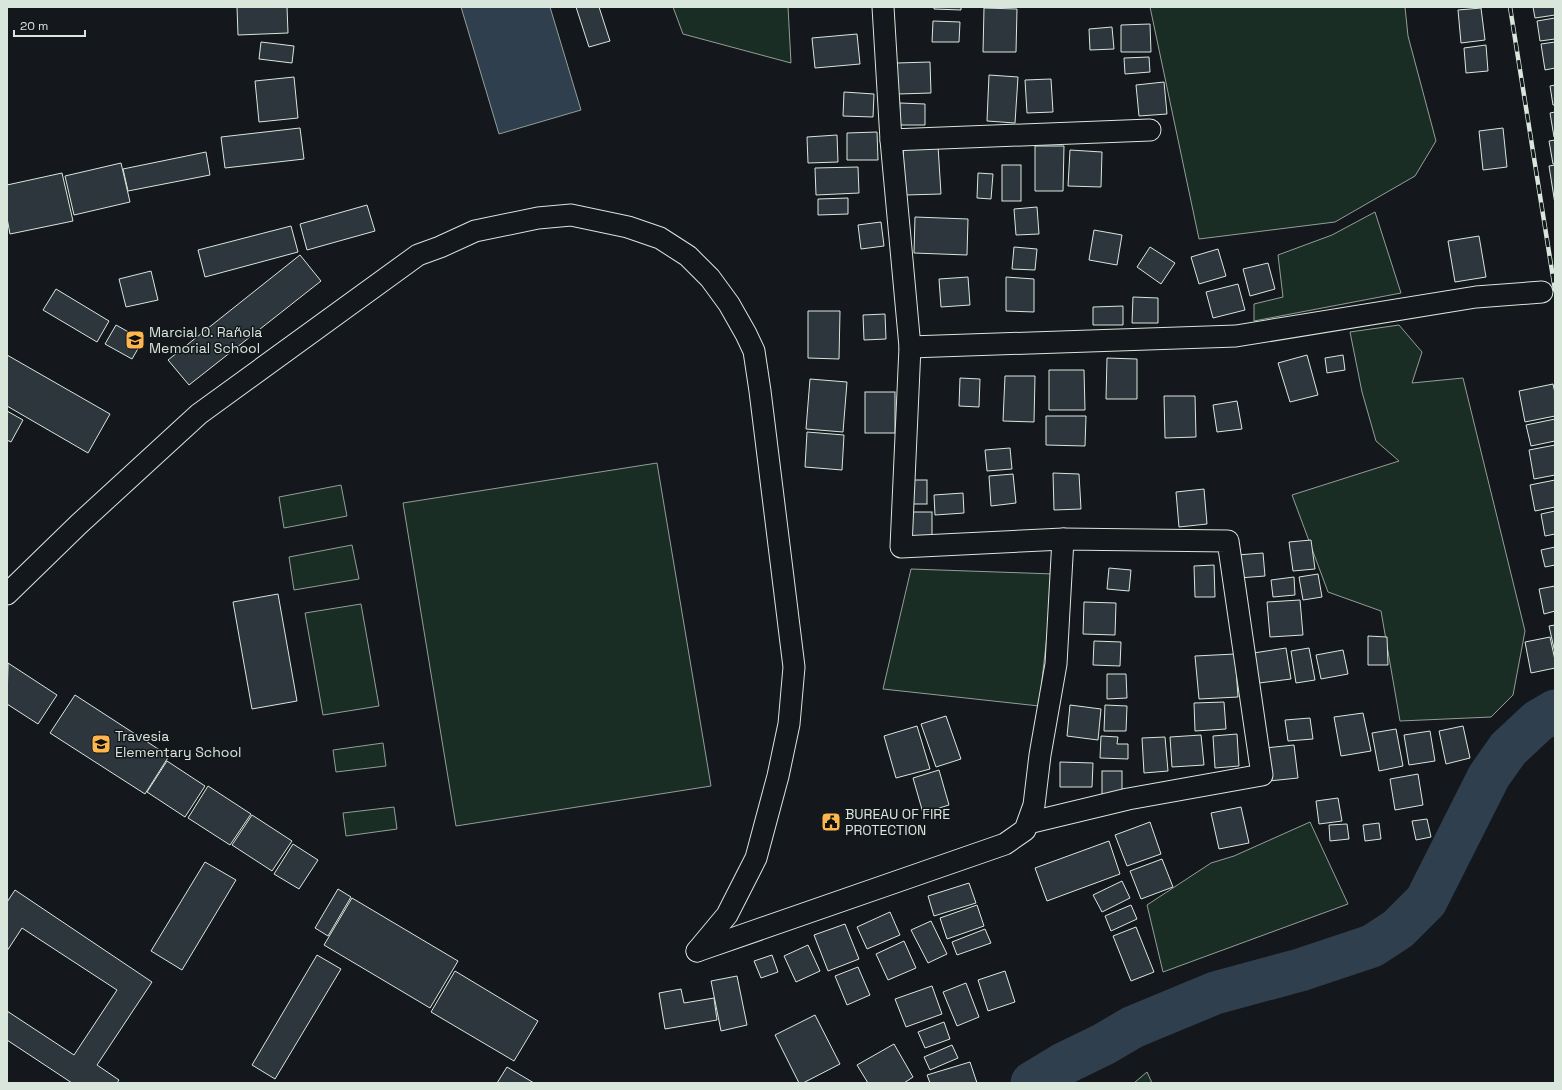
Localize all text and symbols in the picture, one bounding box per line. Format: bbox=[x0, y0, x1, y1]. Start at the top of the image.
scale bar bbox=[14, 12, 85, 38]
text: 20 m bbox=[20, 18, 48, 34]
place label: Marcial O. Rañola Memorial School bbox=[149, 323, 262, 357]
school or university icon: Marcial O. Rañola Memorial School bbox=[124, 329, 146, 351]
place label: Travesia Elementary School bbox=[115, 727, 241, 761]
school or university icon: Travesia Elementary School bbox=[90, 733, 112, 755]
place label: BUREAU OF FIRE PROTECTION bbox=[845, 805, 950, 839]
public building icon: BUREAU OF FIRE PROTECTION bbox=[820, 811, 842, 833]

